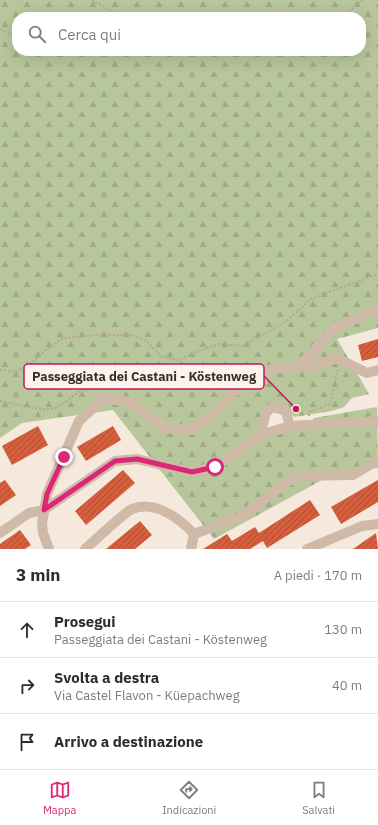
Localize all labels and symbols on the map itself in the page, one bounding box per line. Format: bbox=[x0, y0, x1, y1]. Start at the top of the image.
callout: Passeggiata dei Castani - Köstenweg bbox=[24, 364, 264, 389]
text: Passeggiata dei Castani - Köstenweg bbox=[32, 368, 257, 385]
route end bbox=[55, 448, 73, 466]
route start bbox=[206, 458, 224, 476]

